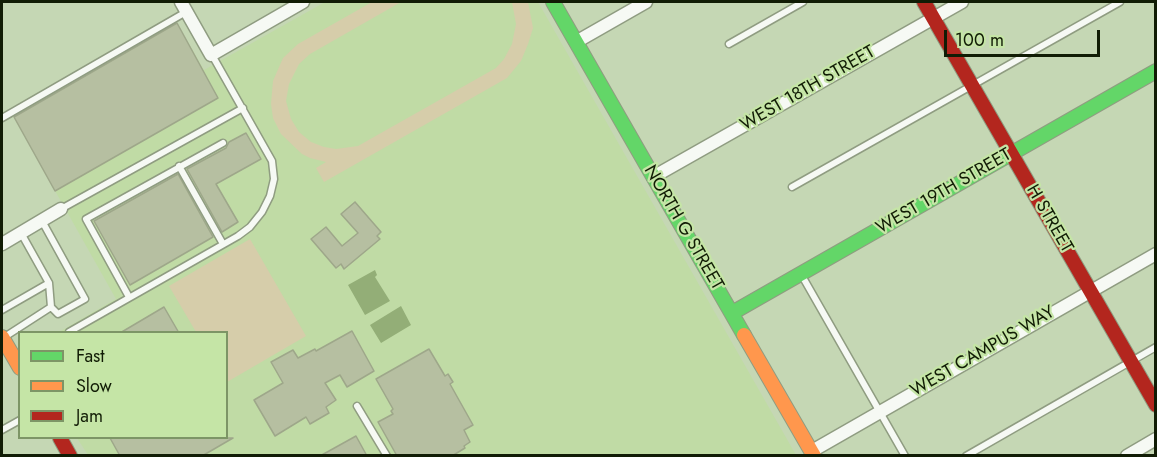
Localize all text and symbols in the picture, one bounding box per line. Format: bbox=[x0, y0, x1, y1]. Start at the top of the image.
scale bar bbox=[947, 18, 1103, 56]
text: 100 m bbox=[955, 27, 1004, 53]
street label: WEST 18TH STREET bbox=[737, 42, 879, 136]
street label: WEST 19TH STREET bbox=[873, 145, 1015, 239]
street label: NORTH G STREET bbox=[638, 162, 728, 294]
street label: H STREET bbox=[1021, 181, 1077, 257]
street label: WEST CAMPUS WAY bbox=[907, 302, 1059, 402]
legend bbox=[18, 331, 228, 439]
text: Fast bbox=[76, 343, 105, 369]
text: Slow bbox=[76, 373, 112, 399]
text: Jam bbox=[76, 403, 103, 429]

